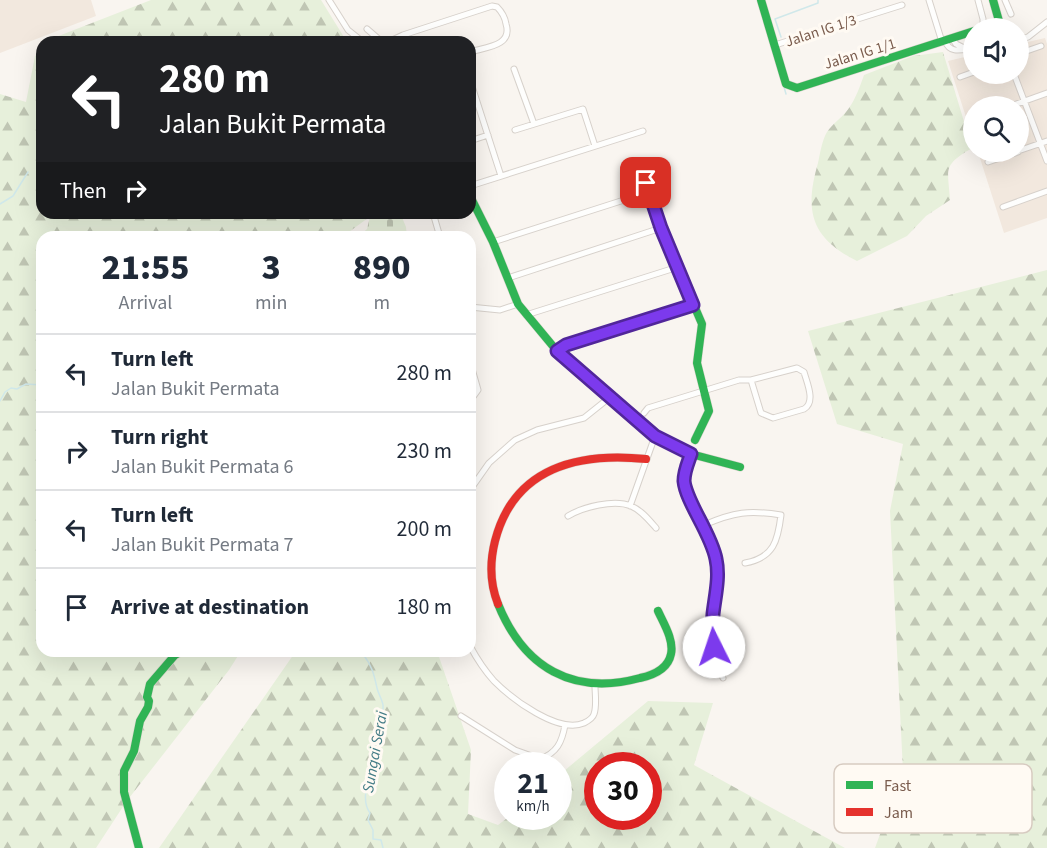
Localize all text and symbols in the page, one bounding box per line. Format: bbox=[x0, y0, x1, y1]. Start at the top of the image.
street label: Jalan IG 1/3 bbox=[783, 10, 859, 52]
map controls bbox=[963, 18, 1029, 162]
button: sound bbox=[963, 18, 1029, 84]
street label: Jalan IG 1/1 bbox=[822, 33, 898, 75]
text: 280 m bbox=[159, 49, 270, 109]
icon: left bbox=[60, 60, 138, 138]
button: search bbox=[963, 96, 1029, 162]
text: Jalan Bukit Permata bbox=[159, 105, 386, 144]
pin bbox=[620, 157, 671, 208]
icon: arrive bbox=[629, 166, 662, 199]
icon: right bbox=[119, 174, 152, 207]
text: Then bbox=[60, 175, 107, 207]
text: 21:55 bbox=[101, 242, 190, 293]
text: 3 bbox=[262, 242, 281, 293]
text: 890 bbox=[353, 242, 411, 293]
text: Arrival bbox=[119, 289, 172, 317]
text: min bbox=[255, 289, 287, 317]
text: m bbox=[373, 289, 390, 317]
text: Turn left bbox=[111, 343, 193, 375]
icon: left bbox=[60, 357, 93, 390]
text: 280 m bbox=[397, 357, 452, 389]
text: Jalan Bukit Permata bbox=[111, 375, 280, 403]
text: Turn right bbox=[111, 421, 208, 453]
icon: right bbox=[60, 435, 93, 468]
text: 230 m bbox=[397, 435, 452, 467]
text: Jalan Bukit Permata 6 bbox=[111, 453, 293, 481]
text: Turn left bbox=[111, 499, 193, 531]
icon: left bbox=[60, 513, 93, 546]
text: 200 m bbox=[397, 513, 452, 545]
text: Jalan Bukit Permata 7 bbox=[111, 531, 293, 559]
icon: arrive bbox=[60, 591, 93, 624]
text: Arrive at destination bbox=[111, 591, 309, 623]
text: 180 m bbox=[397, 591, 452, 623]
position arrow bbox=[682, 615, 746, 679]
water label: Sungai Serai bbox=[357, 709, 393, 794]
speed limit sign: 30 bbox=[584, 752, 662, 830]
text: 21 bbox=[517, 762, 549, 805]
legend bbox=[834, 764, 1032, 833]
text: Fast bbox=[884, 775, 912, 797]
text: km/h bbox=[516, 796, 550, 817]
text: Jam bbox=[884, 802, 913, 824]

